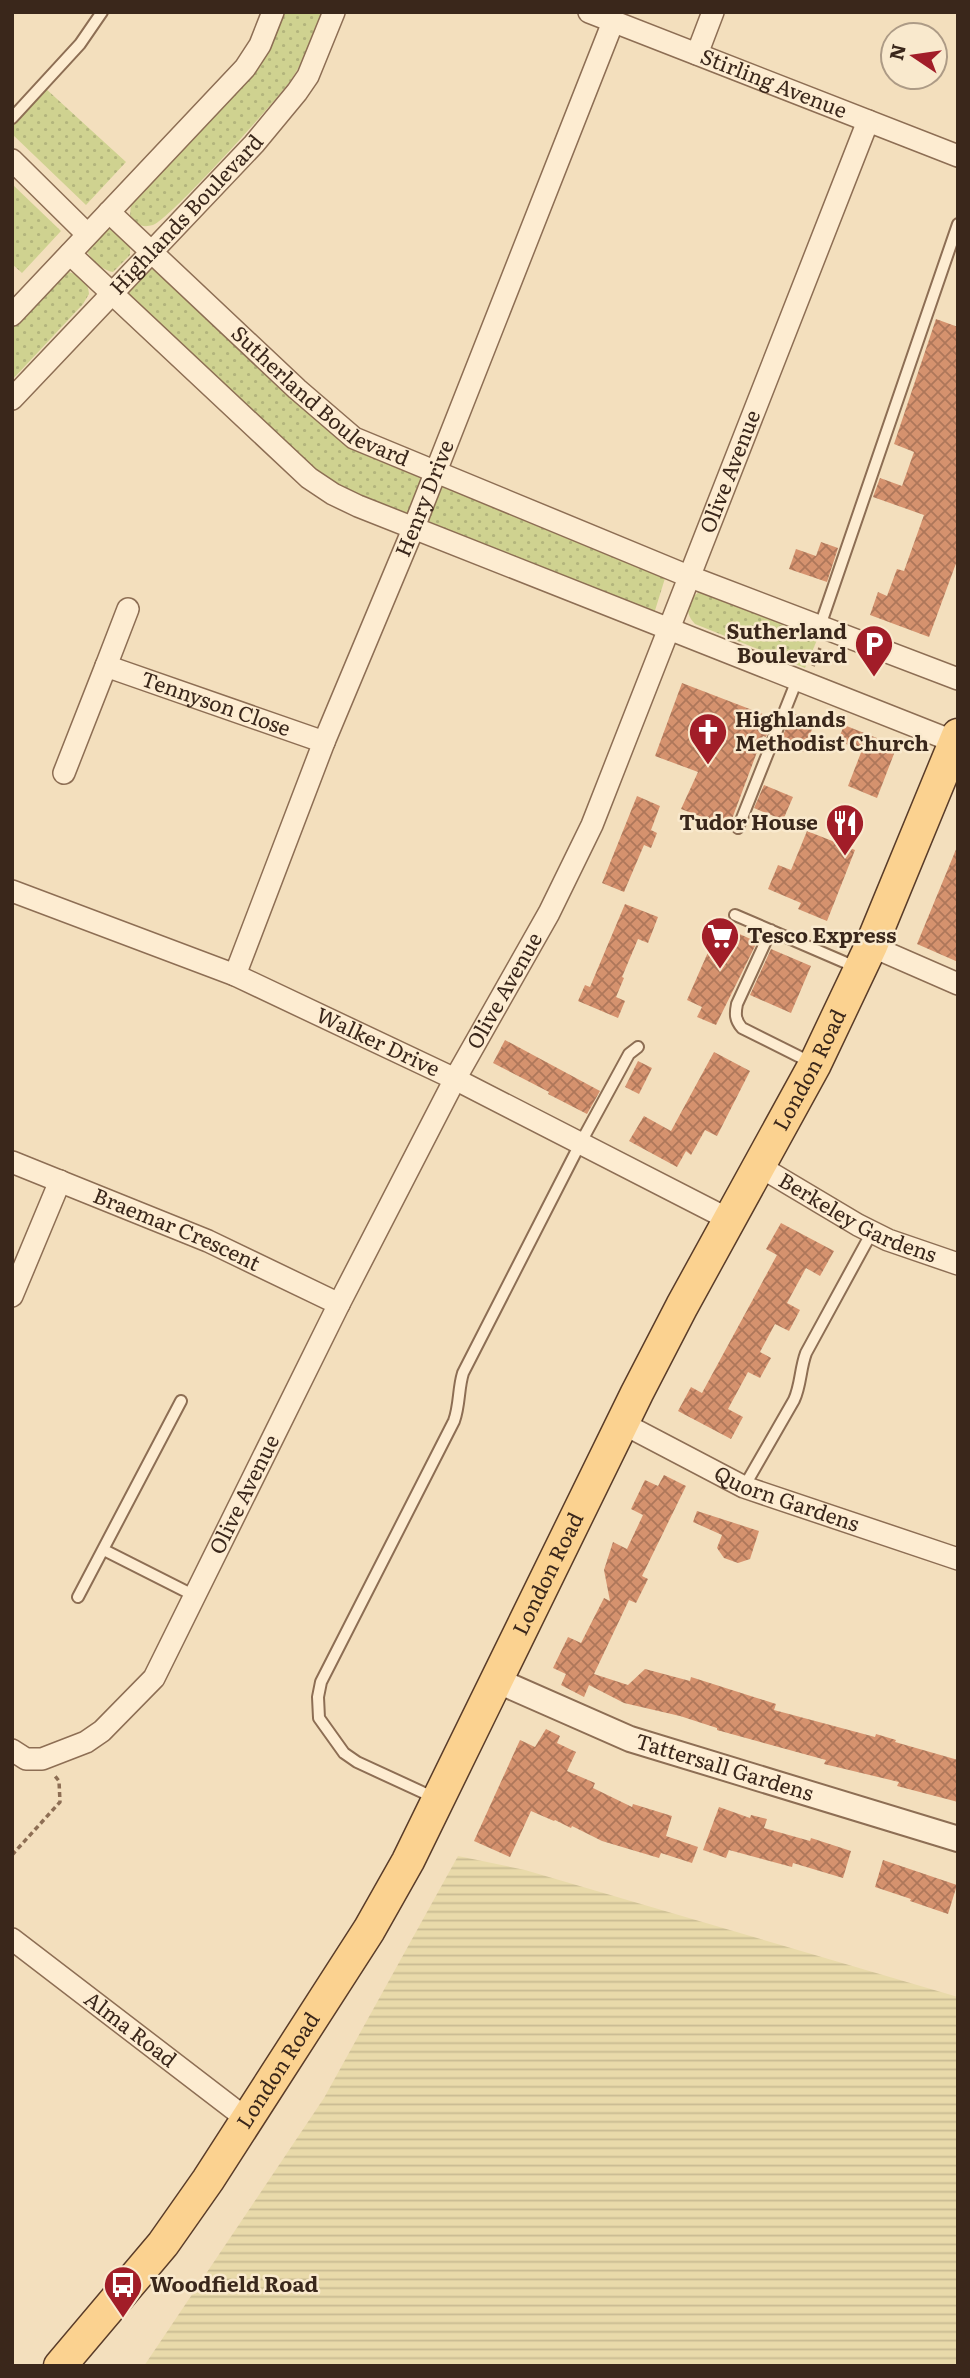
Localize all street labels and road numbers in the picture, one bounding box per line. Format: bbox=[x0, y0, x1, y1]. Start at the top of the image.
street label: Stirling Avenue bbox=[697, 39, 852, 124]
street label: Highlands Boulevard bbox=[101, 126, 269, 300]
street label: Sutherland Boulevard bbox=[226, 317, 415, 472]
street label: Olive Avenue bbox=[690, 405, 766, 537]
street label: Henry Drive bbox=[385, 435, 460, 561]
street label: Tennyson Close bbox=[138, 661, 295, 742]
street label: Olive Avenue bbox=[457, 925, 548, 1054]
street label: Walker Drive bbox=[312, 998, 446, 1083]
street label: London Road bbox=[763, 1003, 852, 1135]
street label: Berkeley Gardens bbox=[774, 1163, 941, 1269]
street label: Braemar Crescent bbox=[89, 1178, 267, 1277]
street label: Olive Avenue bbox=[200, 1428, 285, 1559]
street label: Quorn Gardens bbox=[710, 1456, 864, 1538]
street label: London Road bbox=[503, 1506, 589, 1640]
street label: Tattersall Gardens bbox=[632, 1724, 818, 1807]
street label: Alma Road bbox=[79, 1982, 185, 2073]
street label: London Road bbox=[227, 2005, 325, 2134]

